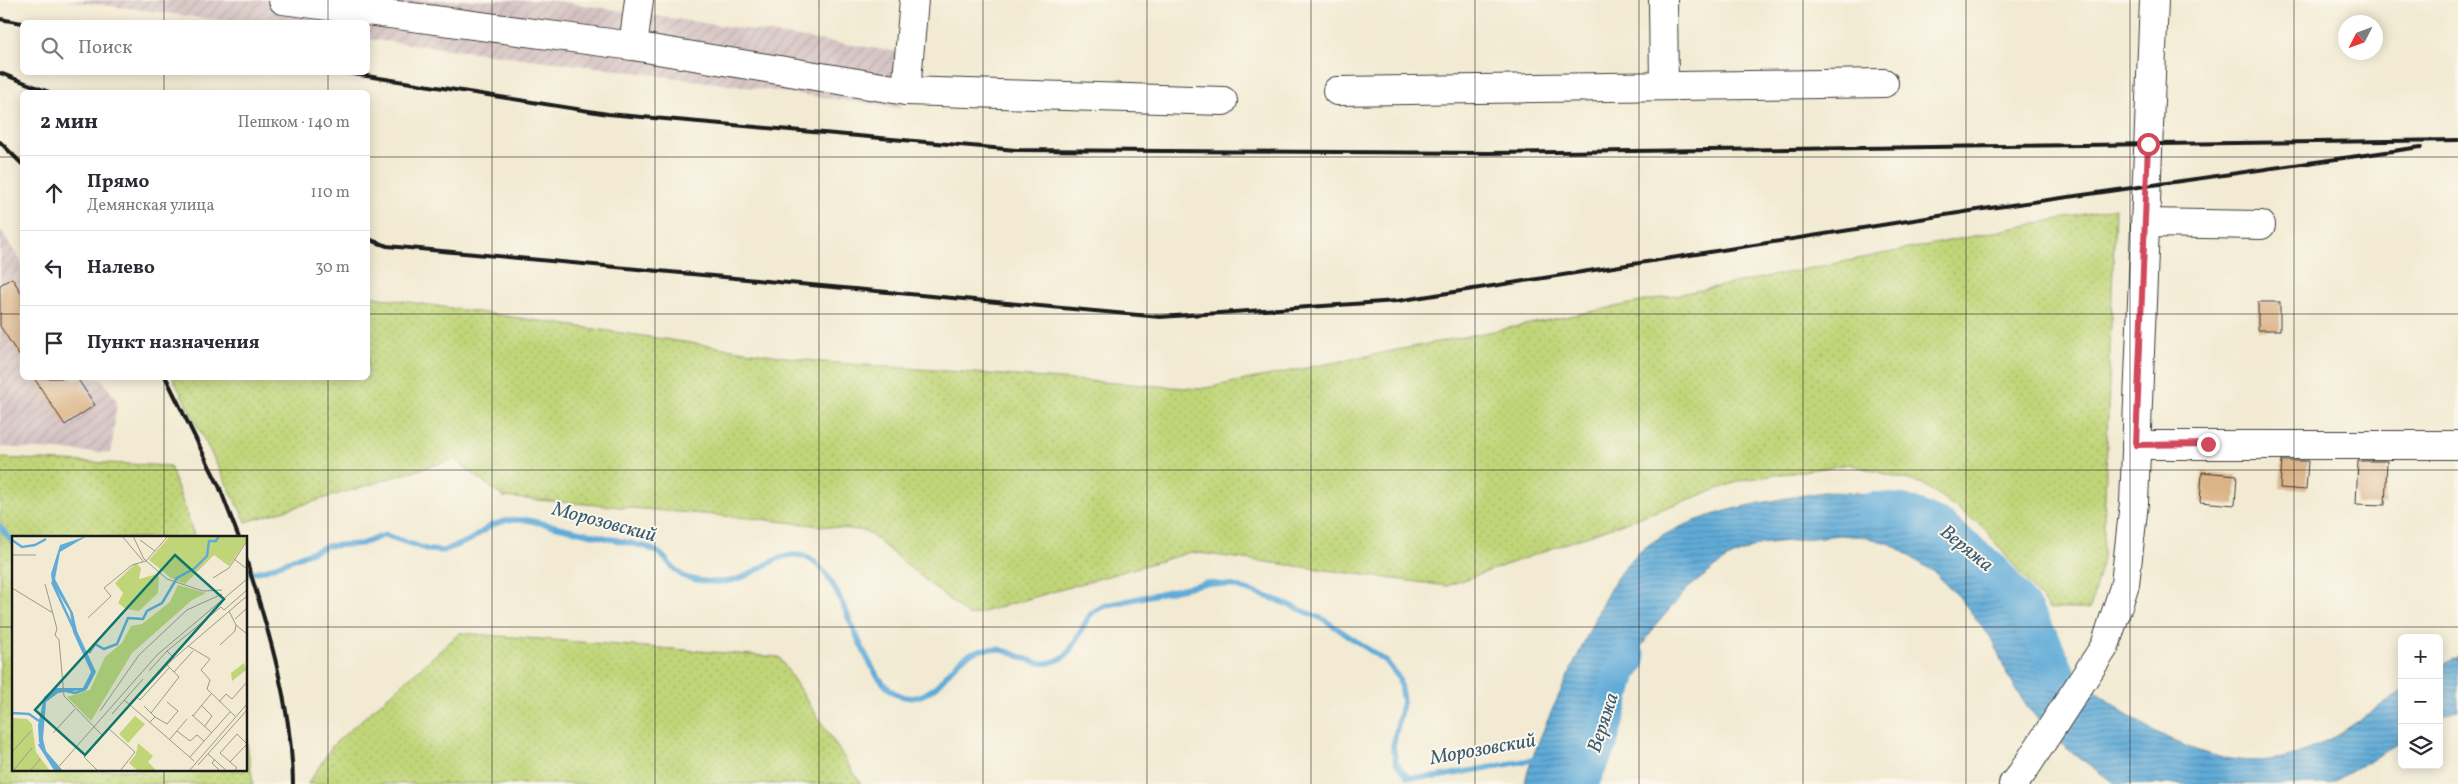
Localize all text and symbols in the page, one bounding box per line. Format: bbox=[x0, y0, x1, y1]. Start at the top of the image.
north arrow bbox=[2338, 15, 2383, 60]
search box bbox=[20, 20, 370, 75]
icon: search bbox=[38, 34, 66, 62]
text: Поиск bbox=[78, 35, 132, 61]
text: 2 мин bbox=[40, 108, 98, 137]
text: Пешком · 140 m bbox=[238, 112, 350, 134]
route start bbox=[2137, 133, 2160, 156]
text: Прямо bbox=[87, 169, 149, 195]
icon: ahead bbox=[40, 179, 68, 207]
text: 110 m bbox=[311, 182, 350, 204]
text: Демянская улица bbox=[87, 195, 214, 217]
icon: left bbox=[40, 254, 68, 282]
text: Налево bbox=[87, 255, 155, 281]
text: 30 m bbox=[315, 257, 350, 279]
icon: arrive bbox=[40, 329, 68, 357]
text: Пункт назначения bbox=[87, 330, 260, 356]
route end bbox=[2197, 433, 2220, 456]
water label: Морозовский bbox=[548, 495, 659, 550]
water label: Веряжа bbox=[1933, 519, 1999, 579]
inset map bbox=[12, 536, 248, 772]
map controls bbox=[2398, 634, 2443, 769]
button: + bbox=[2398, 634, 2443, 679]
button: − bbox=[2398, 679, 2443, 724]
water label: Веряжа bbox=[1581, 689, 1627, 757]
button: layers bbox=[2398, 724, 2443, 769]
water label: Морозовский bbox=[1427, 727, 1538, 773]

